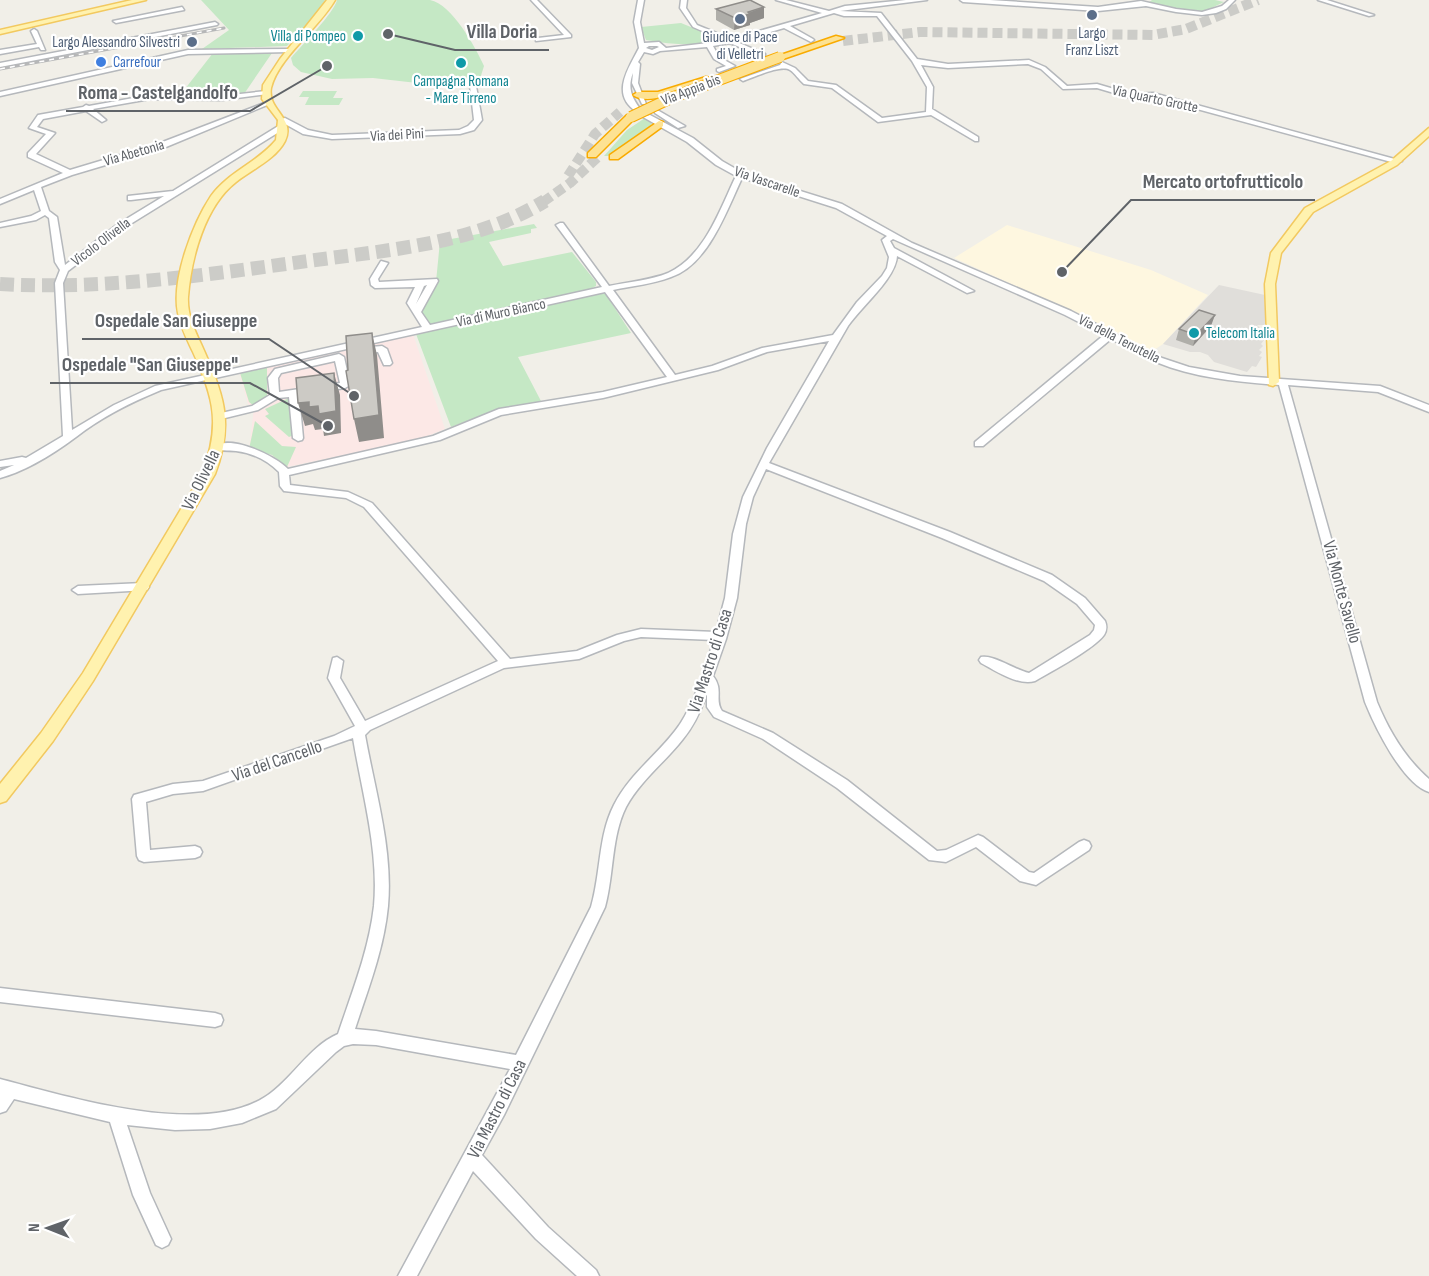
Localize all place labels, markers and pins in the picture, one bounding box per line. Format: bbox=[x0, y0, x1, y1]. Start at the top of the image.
marker: Largo Franz Liszt bbox=[1085, 8, 1099, 22]
callout: Villa Doria bbox=[455, 12, 549, 50]
marker: Giudice di Pace di Velletri bbox=[733, 12, 747, 26]
place label: Largo Franz Liszt bbox=[1065, 24, 1119, 60]
place label: Villa di Pompeo bbox=[271, 27, 346, 46]
place label: Giudice di Pace di Velletri bbox=[702, 28, 778, 64]
marker: Villa di Pompeo bbox=[351, 29, 365, 43]
place label: Largo Alessandro Silvestri bbox=[52, 33, 180, 52]
marker: Largo Alessandro Silvestri bbox=[185, 35, 199, 49]
place label: Carrefour bbox=[113, 53, 162, 72]
marker: Carrefour bbox=[94, 55, 108, 69]
marker: Campagna Romana - Mare Tirreno bbox=[454, 56, 468, 70]
place label: Campagna Romana - Mare Tirreno bbox=[413, 72, 509, 108]
callout: Roma - Castelgandolfo bbox=[66, 73, 250, 111]
callout: Mercato ortofrutticolo bbox=[1131, 162, 1315, 200]
callout: Ospedale San Giuseppe bbox=[82, 301, 269, 339]
place label: Telecom Italia bbox=[1206, 324, 1275, 343]
marker: Telecom Italia bbox=[1187, 326, 1201, 340]
callout: Ospedale "San Giuseppe" bbox=[50, 345, 250, 383]

